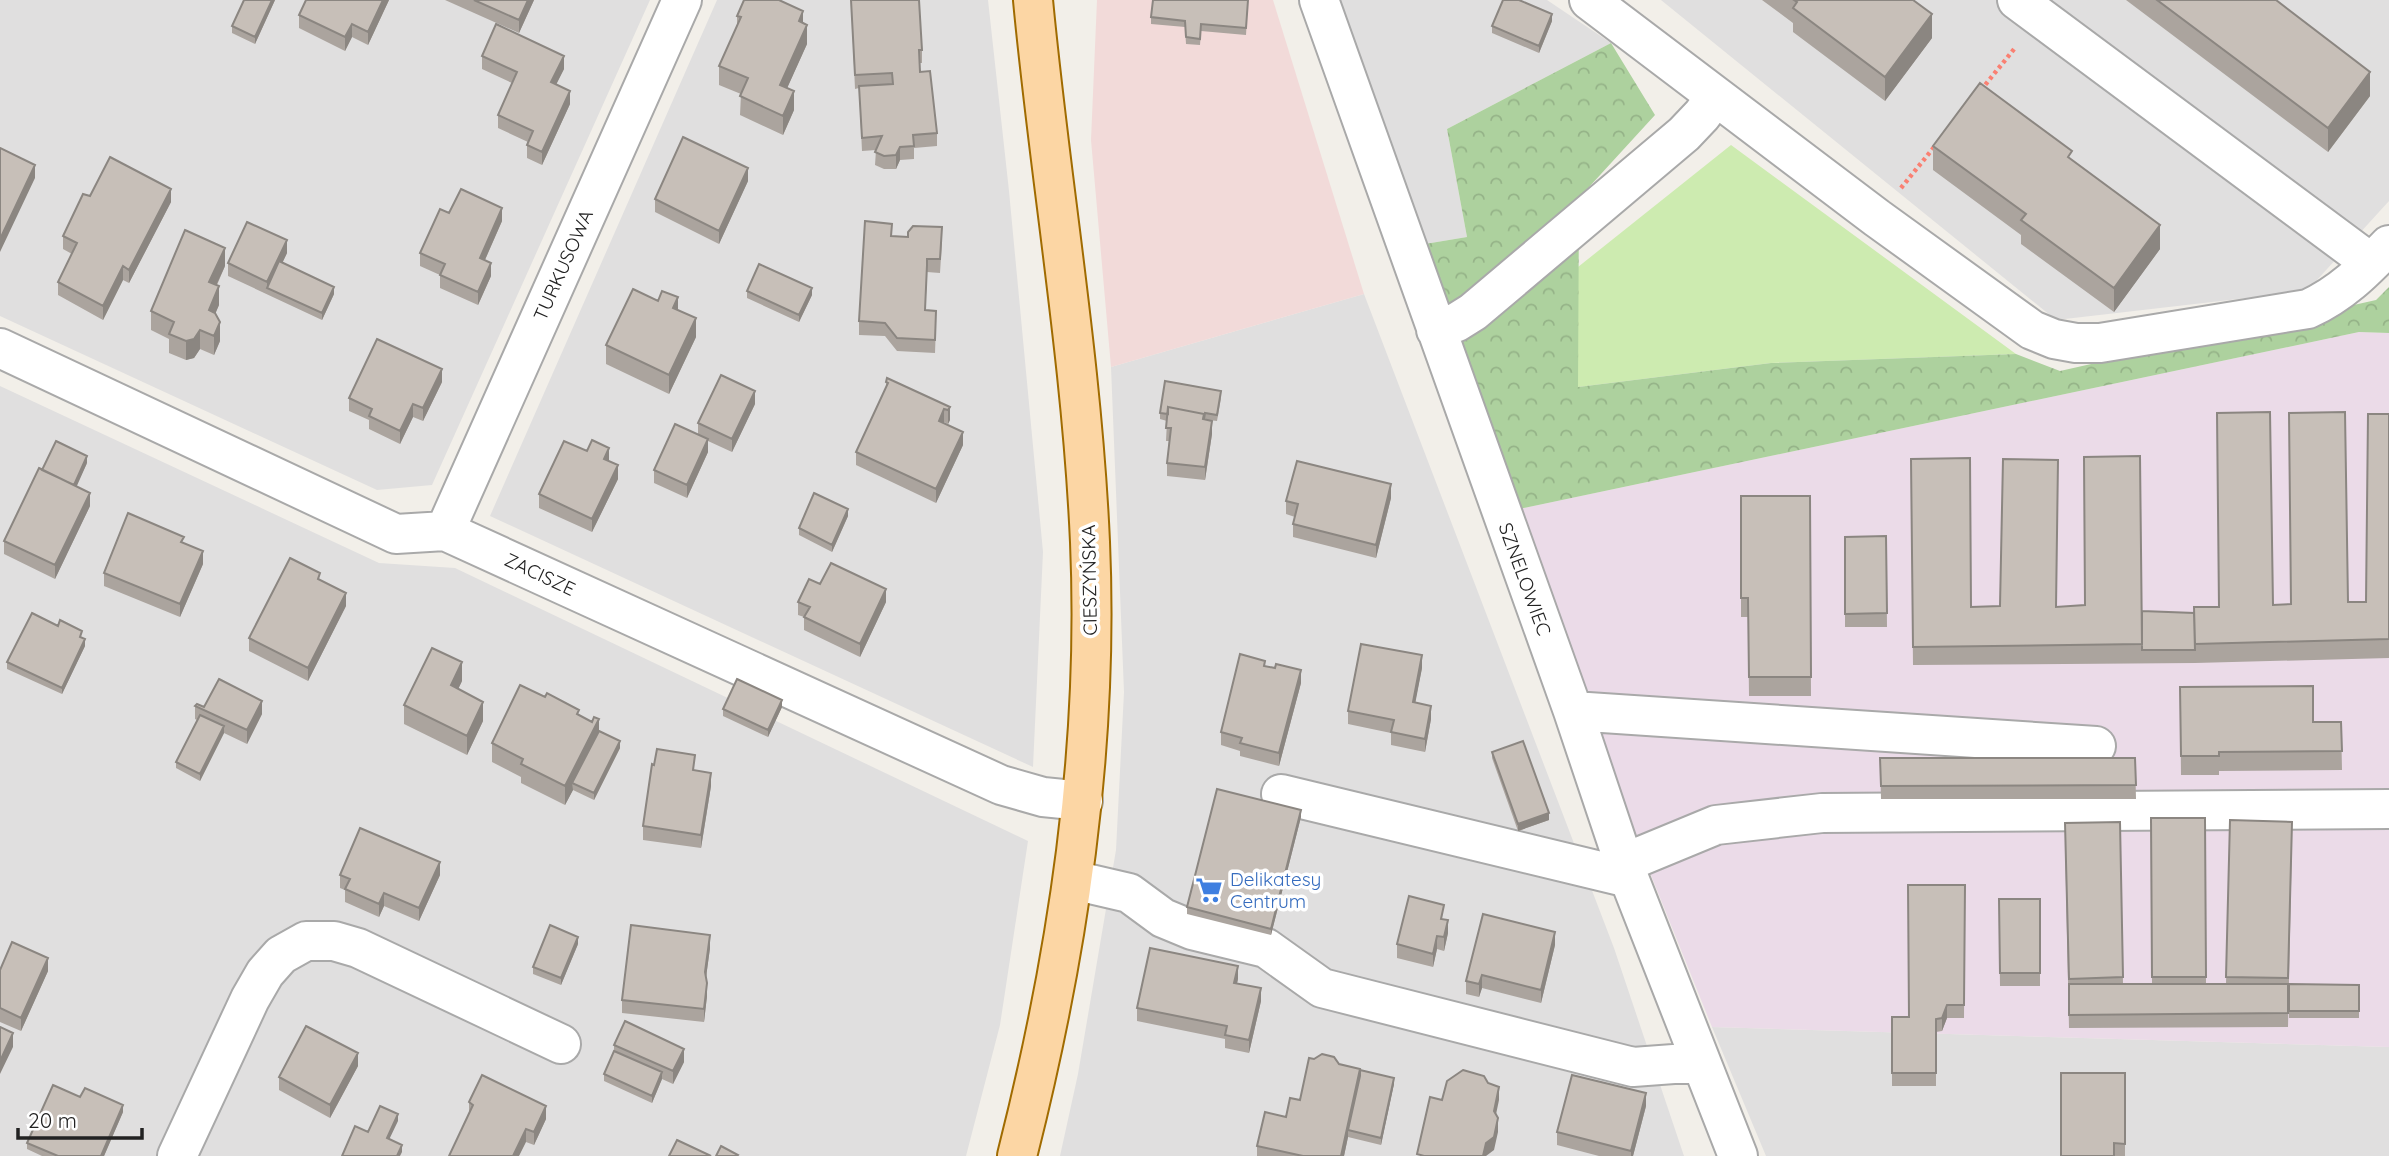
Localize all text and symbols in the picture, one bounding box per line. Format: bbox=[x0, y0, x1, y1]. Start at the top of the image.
street label: TURKUSOWA bbox=[528, 206, 598, 324]
street label: SZNELOWIEC bbox=[1494, 519, 1556, 639]
street label: CIESZYŃSKA bbox=[1076, 524, 1102, 636]
street label: ZACISZE bbox=[501, 547, 579, 601]
place label: Delikatesy Centrum bbox=[1230, 867, 1321, 913]
supermarket icon: Delikatesy Centrum bbox=[1194, 875, 1224, 905]
scale bar bbox=[18, 1096, 142, 1140]
text: 20 m bbox=[28, 1107, 77, 1133]

